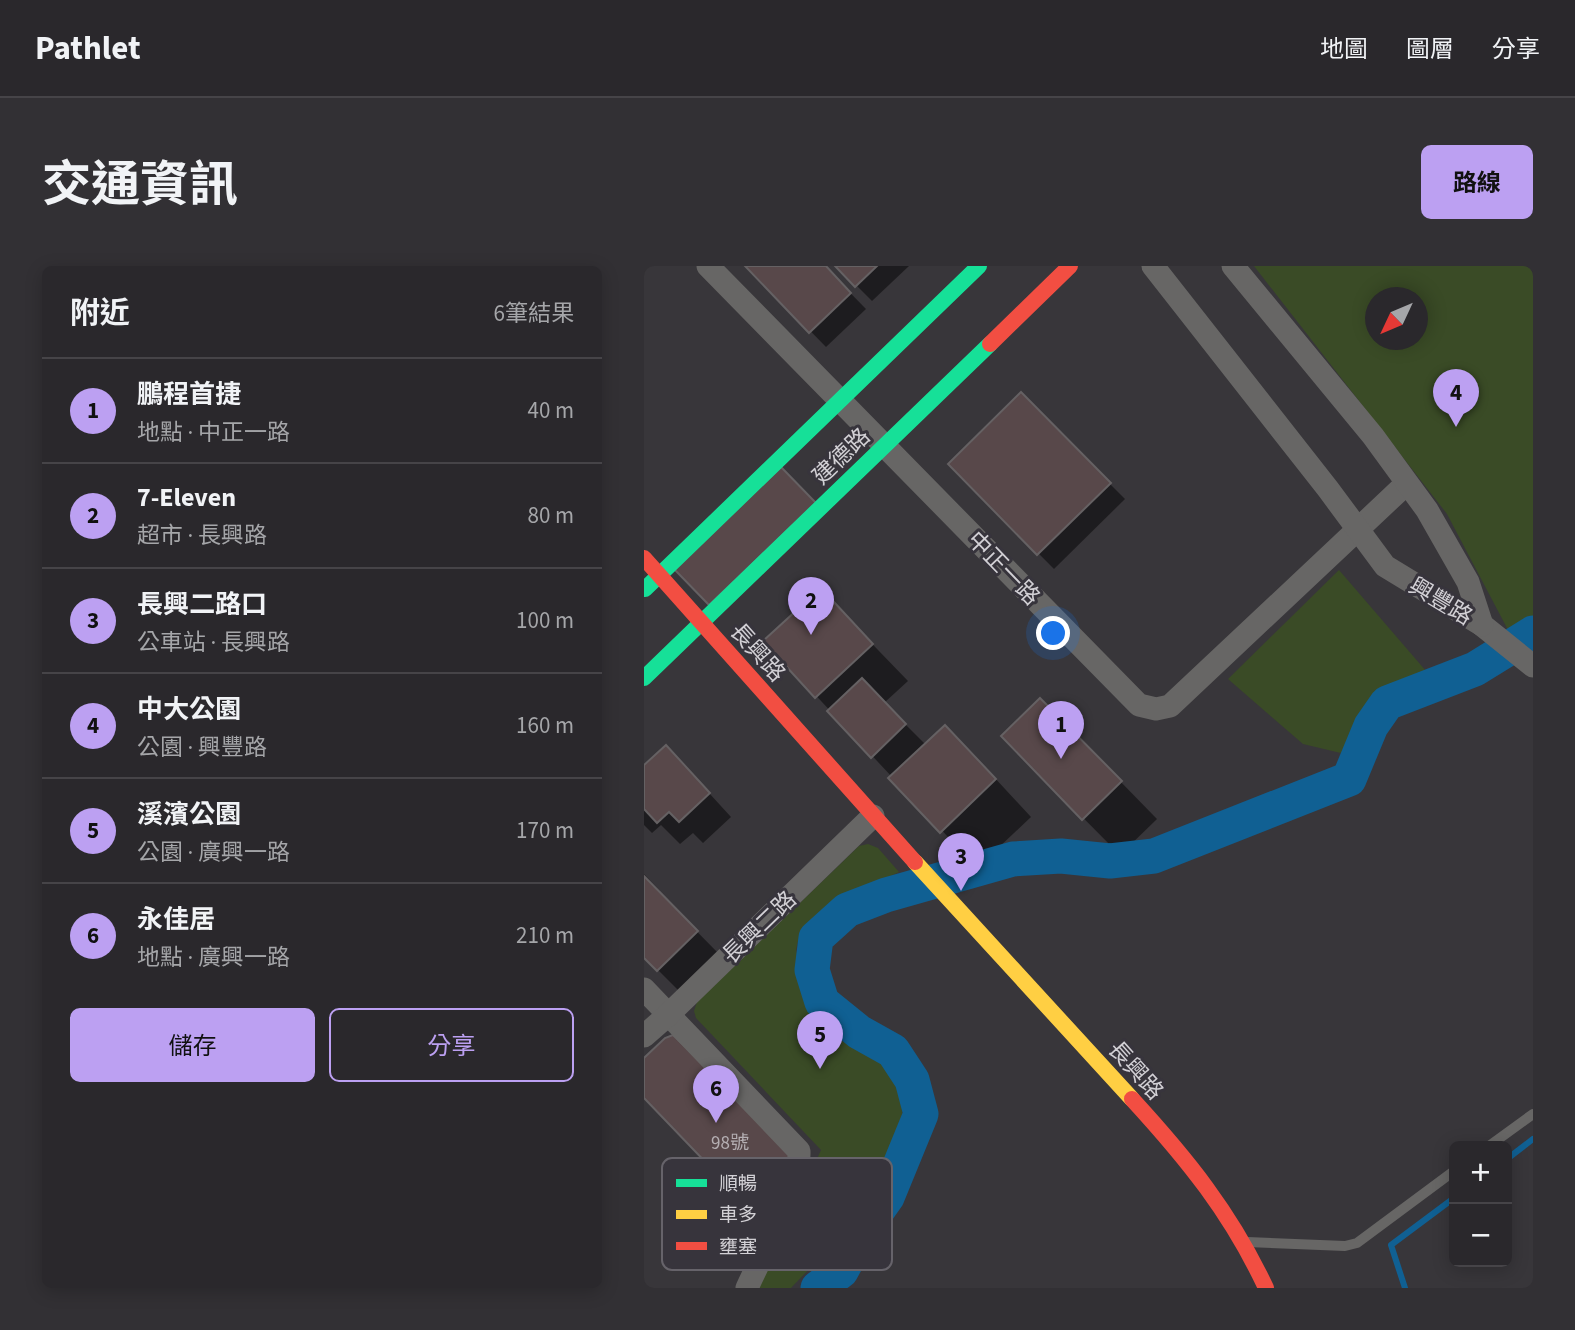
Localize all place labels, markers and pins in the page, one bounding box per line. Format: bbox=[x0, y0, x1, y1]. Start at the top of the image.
pin: 4 bbox=[1433, 369, 1479, 427]
pin: 2 bbox=[788, 577, 834, 635]
pin: 1 bbox=[1038, 701, 1084, 759]
pin: 3 bbox=[938, 833, 984, 891]
pin: 5 bbox=[797, 1011, 843, 1069]
pin: 6 bbox=[693, 1065, 739, 1123]

